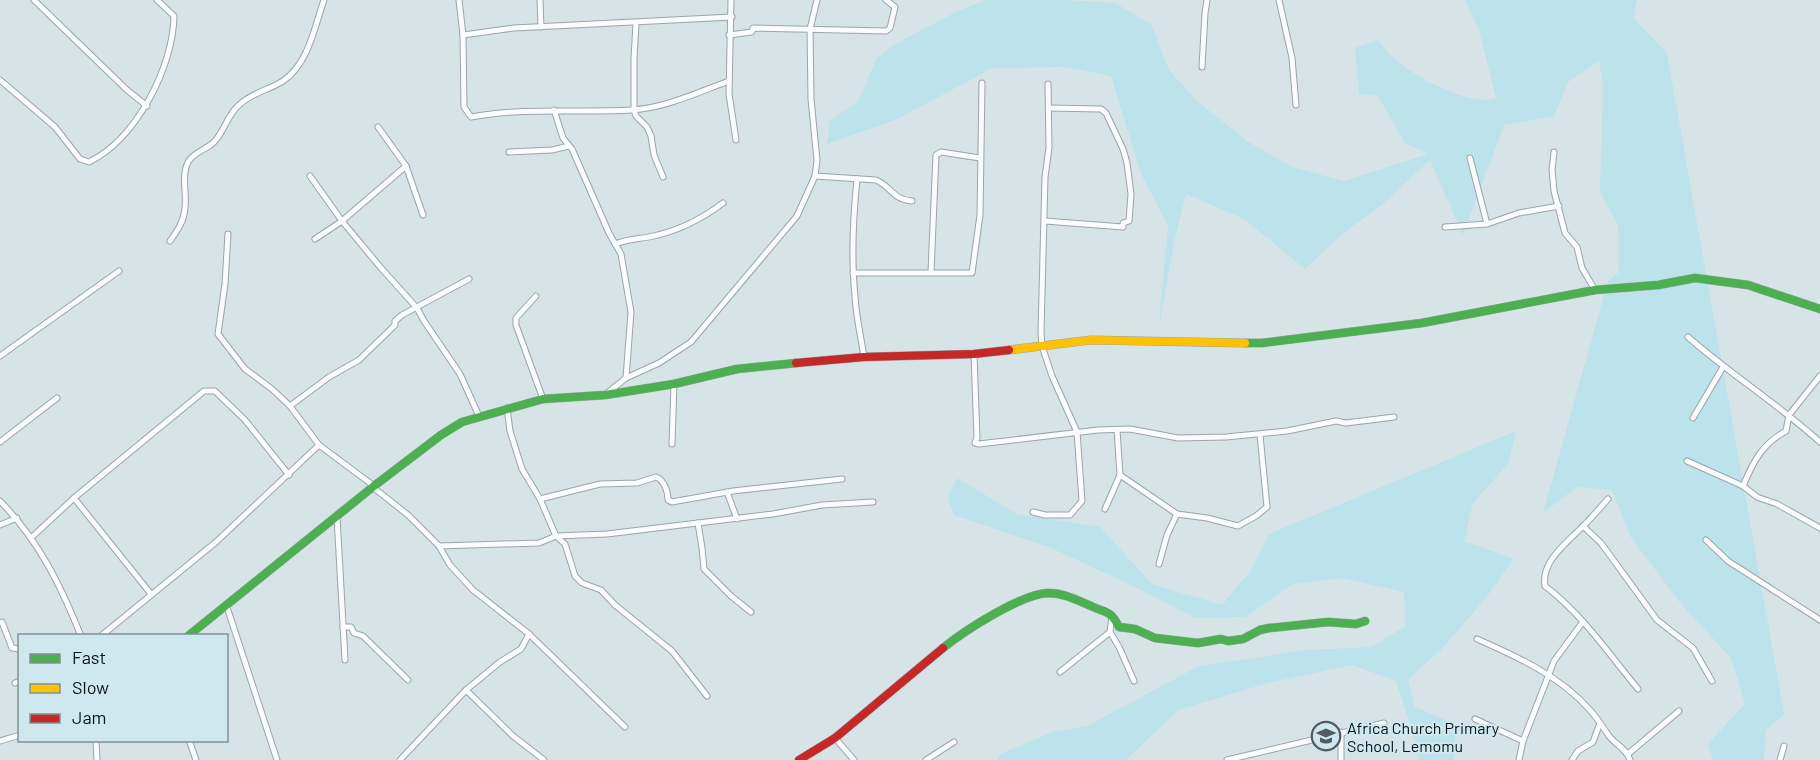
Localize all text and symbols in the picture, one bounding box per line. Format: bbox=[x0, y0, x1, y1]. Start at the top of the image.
legend bbox=[18, 634, 228, 742]
text: Fast bbox=[72, 646, 106, 668]
text: Slow bbox=[72, 676, 109, 698]
text: Jam bbox=[72, 706, 106, 728]
place label: Africa Church Primary School, Lemomu bbox=[1347, 718, 1500, 755]
school or university icon: Africa Church Primary School, Lemomu bbox=[1310, 720, 1342, 752]

